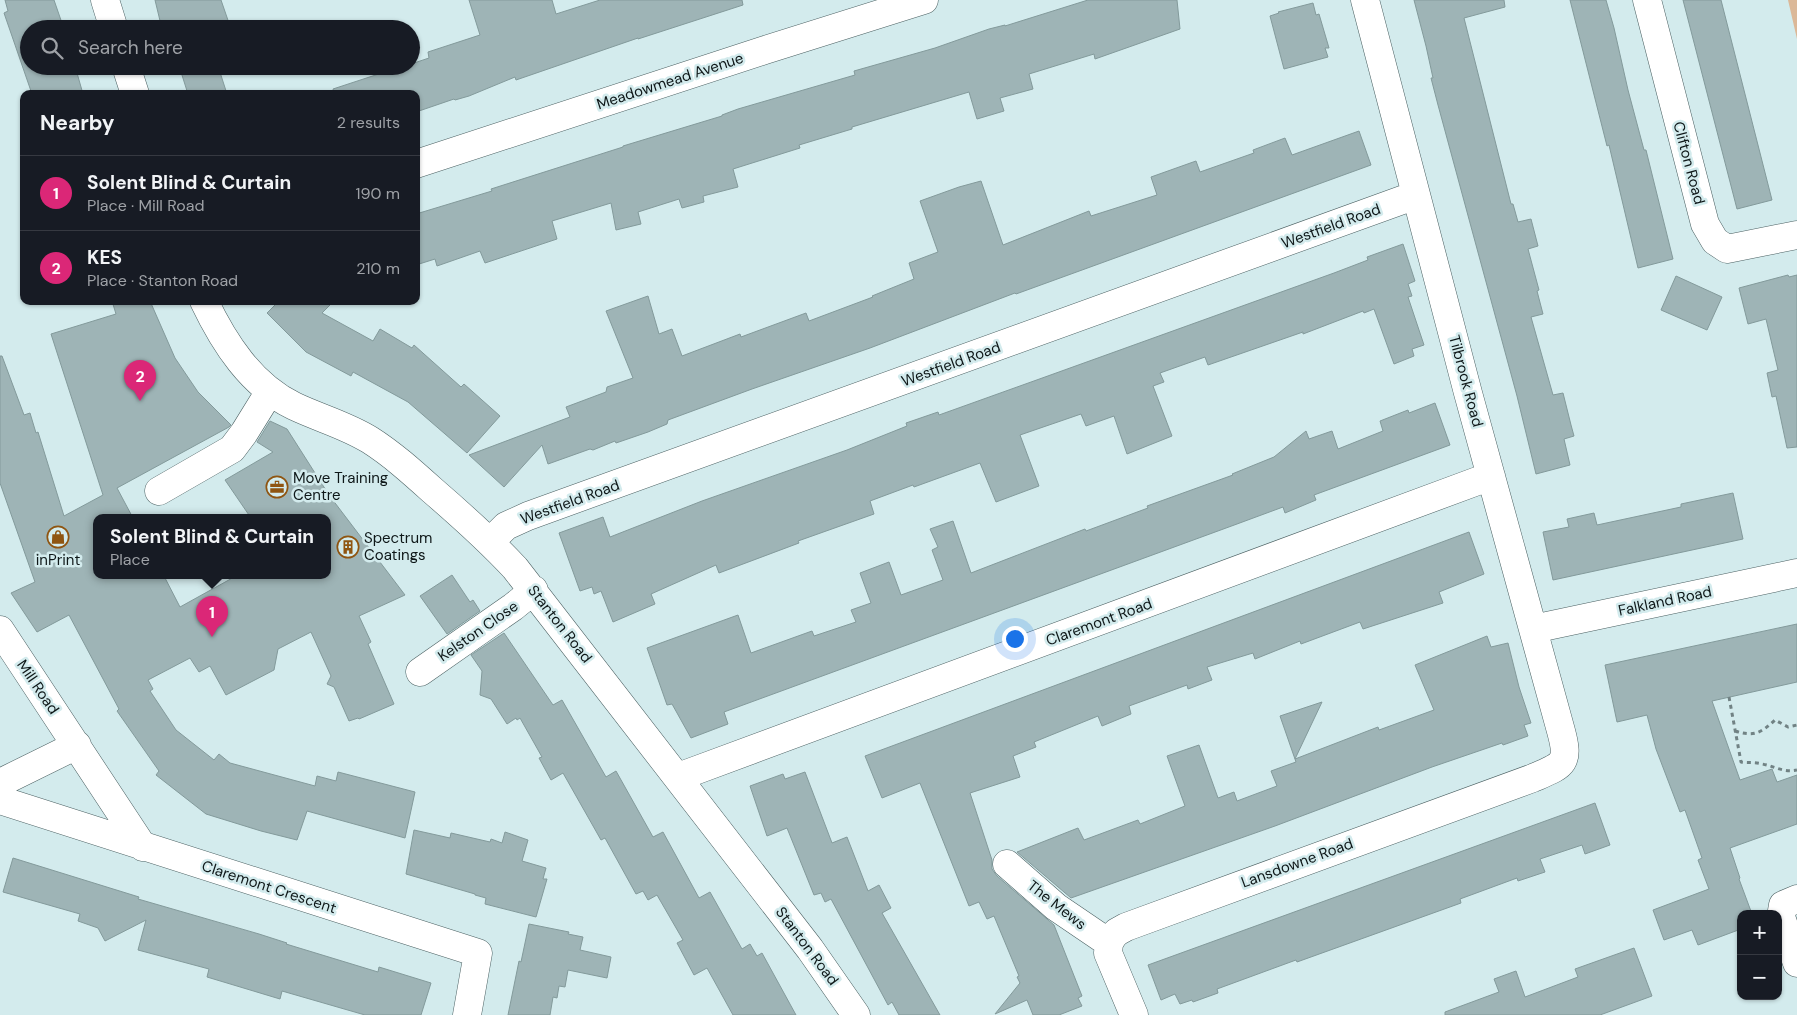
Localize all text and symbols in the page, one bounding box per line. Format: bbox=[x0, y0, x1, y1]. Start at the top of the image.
search box bbox=[20, 20, 420, 75]
icon: search bbox=[38, 34, 66, 62]
text: Search here bbox=[78, 35, 183, 60]
street label: Meadowmead Avenue bbox=[594, 48, 746, 114]
text: Nearby bbox=[40, 109, 114, 137]
text: 2 results bbox=[337, 112, 400, 133]
street label: Clifton Road bbox=[1668, 119, 1710, 207]
text: Solent Blind & Curtain bbox=[87, 170, 291, 195]
text: 1 bbox=[53, 183, 59, 204]
text: 190 m bbox=[356, 183, 400, 204]
text: Place · Mill Road bbox=[87, 195, 204, 216]
street label: Westfield Road bbox=[1279, 199, 1383, 253]
text: KES bbox=[87, 245, 122, 270]
text: 2 bbox=[51, 258, 61, 279]
text: 210 m bbox=[356, 258, 400, 279]
text: Place · Stanton Road bbox=[87, 270, 238, 291]
street label: Tilbrook Road bbox=[1444, 333, 1488, 429]
street label: Westfield Road bbox=[899, 337, 1003, 391]
pin: 2 bbox=[124, 360, 156, 401]
place label: Move Training Centre bbox=[293, 468, 388, 505]
office icon: Move Training Centre bbox=[265, 475, 289, 499]
street label: Westfield Road bbox=[518, 475, 622, 529]
popup bbox=[93, 514, 331, 579]
text: Solent Blind & Curtain bbox=[110, 524, 314, 549]
shop icon: inPrint bbox=[46, 525, 70, 549]
place label: Spectrum Coatings bbox=[364, 528, 432, 565]
building icon: Spectrum Coatings bbox=[336, 535, 360, 559]
text: Place bbox=[110, 549, 150, 570]
place label: inPrint bbox=[36, 550, 80, 570]
street label: Stanton Road bbox=[523, 581, 597, 667]
street label: Falkland Road bbox=[1616, 581, 1714, 621]
street label: Claremont Road bbox=[1043, 593, 1155, 651]
pin: 1 bbox=[196, 596, 228, 637]
street label: Kelston Close bbox=[434, 596, 522, 666]
your location bbox=[1002, 626, 1028, 652]
street label: Mill Road bbox=[12, 656, 64, 718]
street label: Lansdowne Road bbox=[1238, 833, 1356, 893]
street label: Claremont Crescent bbox=[199, 856, 339, 918]
street label: The Mews bbox=[1024, 876, 1090, 934]
street label: Stanton Road bbox=[771, 903, 843, 989]
map controls bbox=[1737, 910, 1782, 1000]
button: + bbox=[1737, 910, 1782, 955]
button: − bbox=[1737, 955, 1782, 1000]

